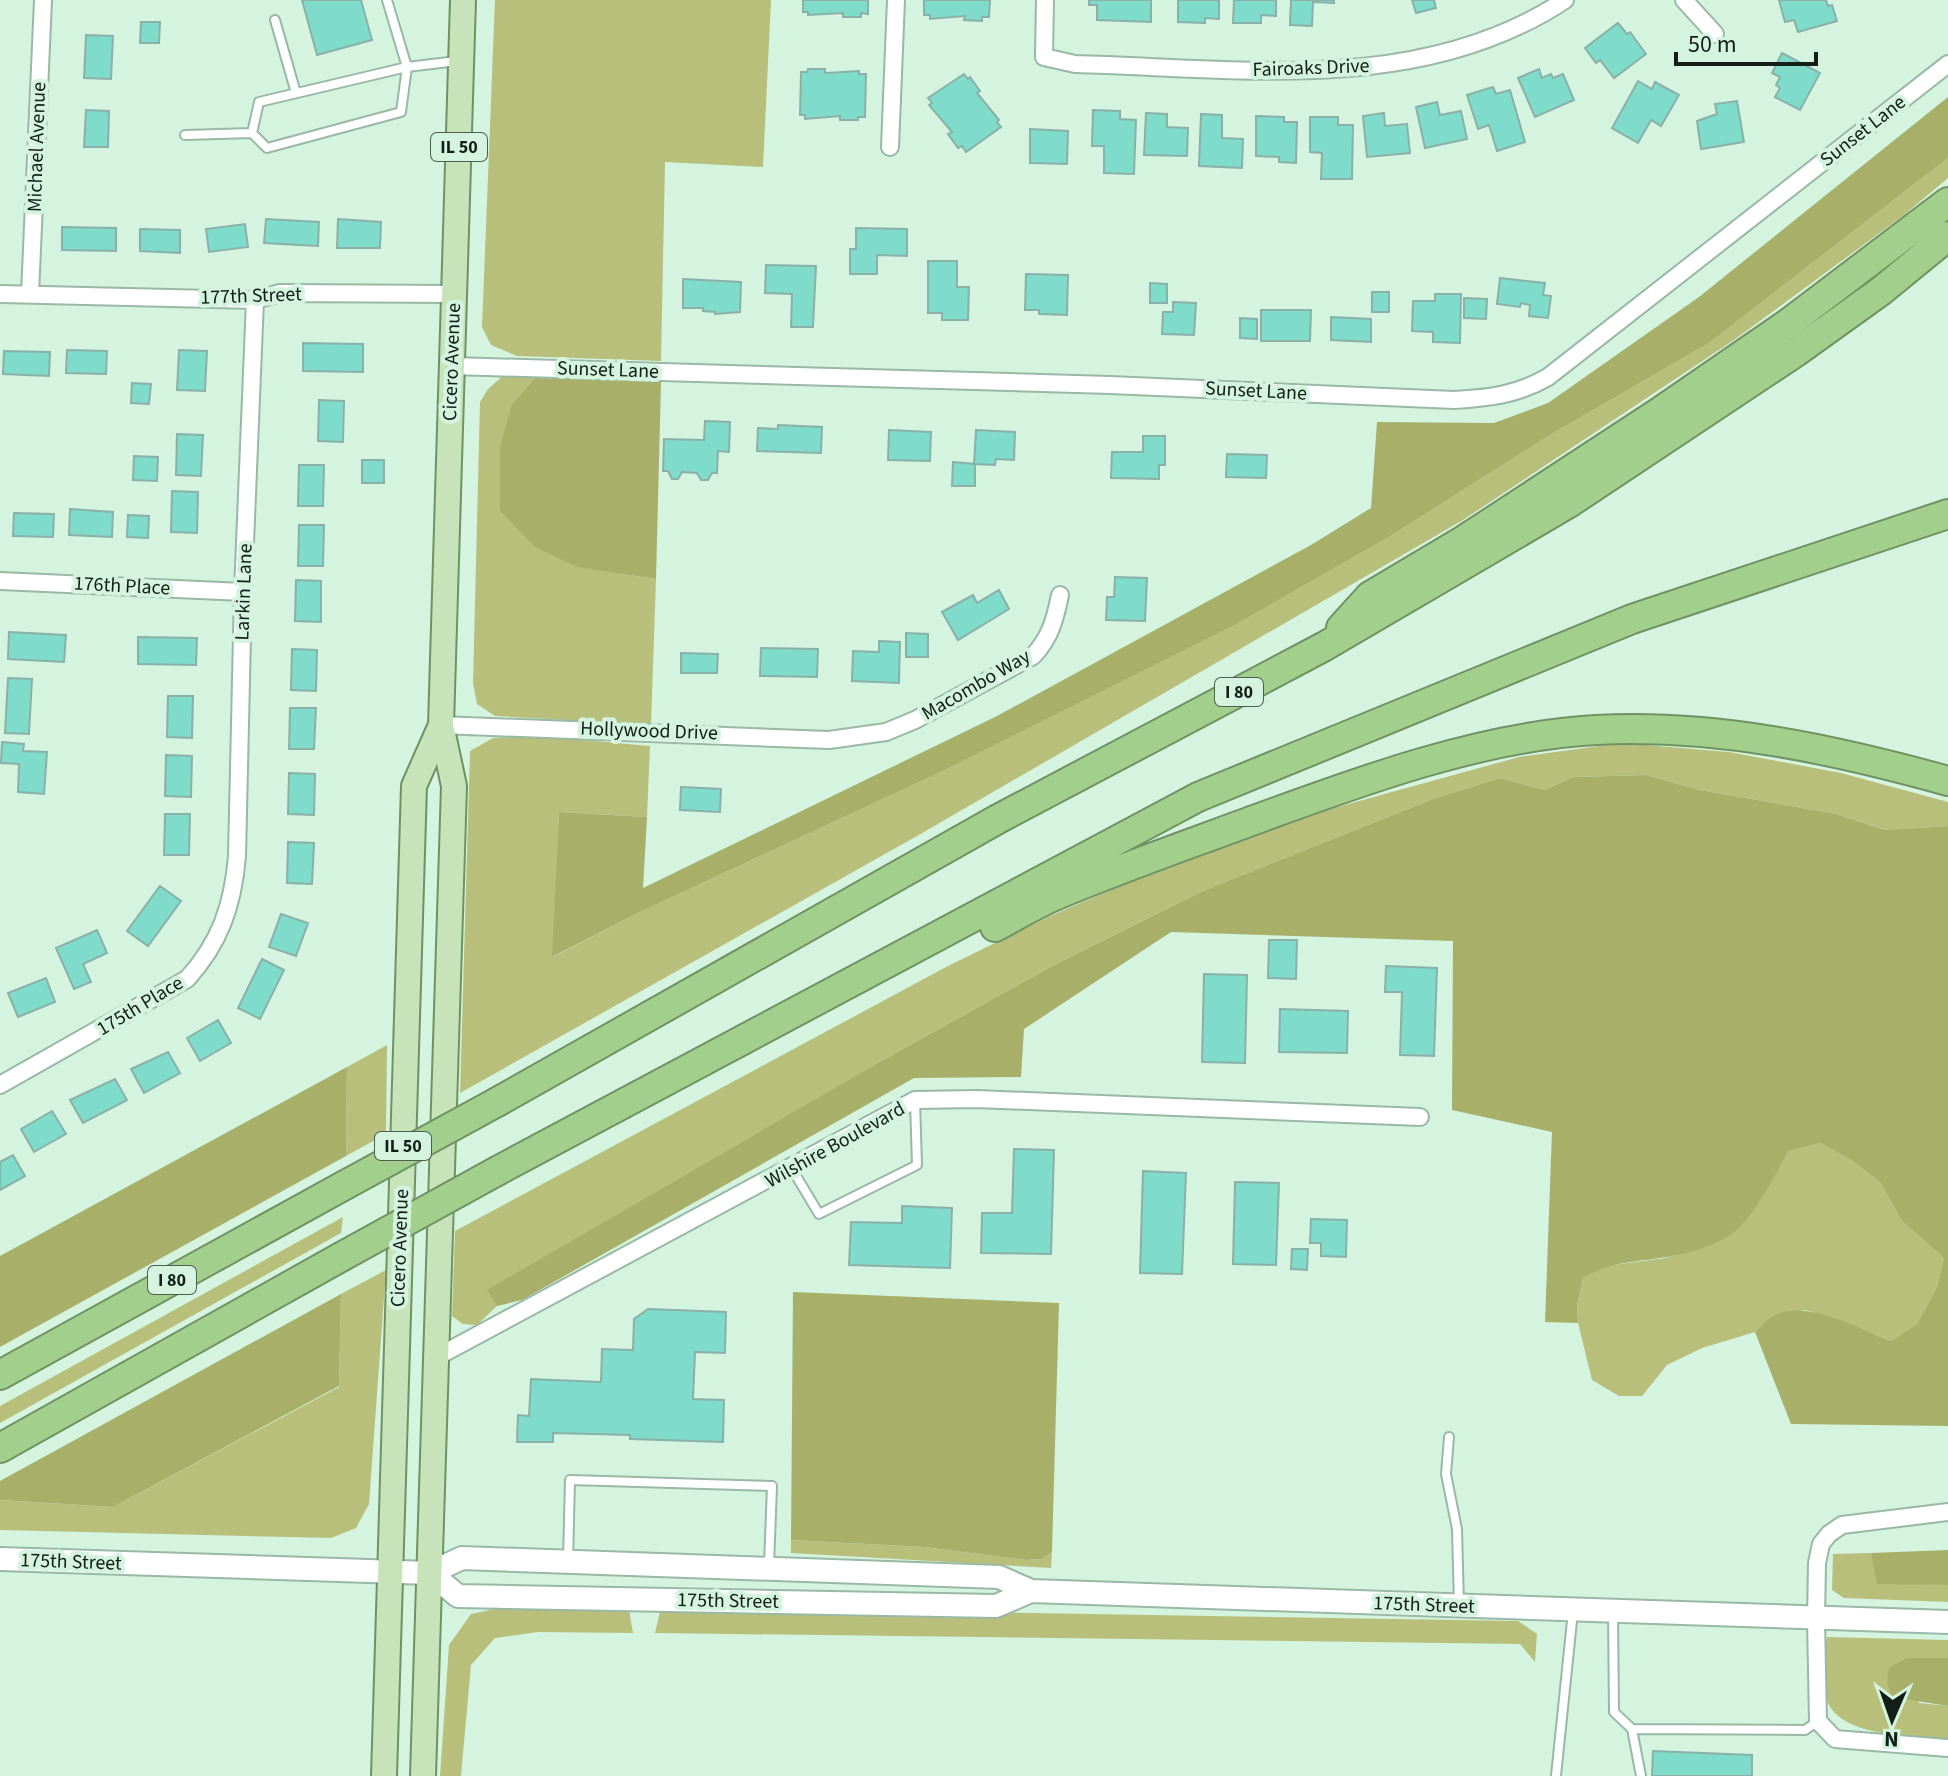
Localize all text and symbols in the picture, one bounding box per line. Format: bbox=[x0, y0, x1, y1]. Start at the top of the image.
scale bar bbox=[1676, 16, 1816, 66]
text: 50 m bbox=[1688, 27, 1737, 62]
street label: Fairoaks Drive bbox=[1252, 52, 1370, 84]
street label: Michael Avenue bbox=[21, 81, 53, 213]
street label: Sunset Lane bbox=[1814, 89, 1912, 173]
road number: IL 50 bbox=[431, 133, 487, 161]
street label: 177th Street bbox=[200, 280, 302, 312]
street label: Cicero Avenue bbox=[436, 302, 468, 422]
street label: Sunset Lane bbox=[557, 354, 660, 386]
street label: Sunset Lane bbox=[1204, 374, 1308, 408]
street label: Larkin Lane bbox=[228, 543, 260, 641]
street label: 176th Place bbox=[73, 569, 171, 603]
street label: Macombo Way bbox=[916, 642, 1036, 727]
road number: I 80 bbox=[1215, 678, 1263, 706]
street label: Hollywood Drive bbox=[580, 715, 718, 747]
street label: 175th Place bbox=[91, 969, 189, 1043]
street label: Wilshire Boulevard bbox=[760, 1095, 910, 1195]
road number: IL 50 bbox=[375, 1132, 431, 1160]
street label: Cicero Avenue bbox=[384, 1188, 416, 1308]
road number: I 80 bbox=[148, 1266, 196, 1294]
street label: 175th Street bbox=[20, 1546, 122, 1578]
street label: 175th Street bbox=[677, 1586, 779, 1616]
street label: 175th Street bbox=[1373, 1589, 1475, 1621]
north arrow bbox=[1852, 1680, 1932, 1760]
text: N bbox=[1883, 1723, 1899, 1755]

